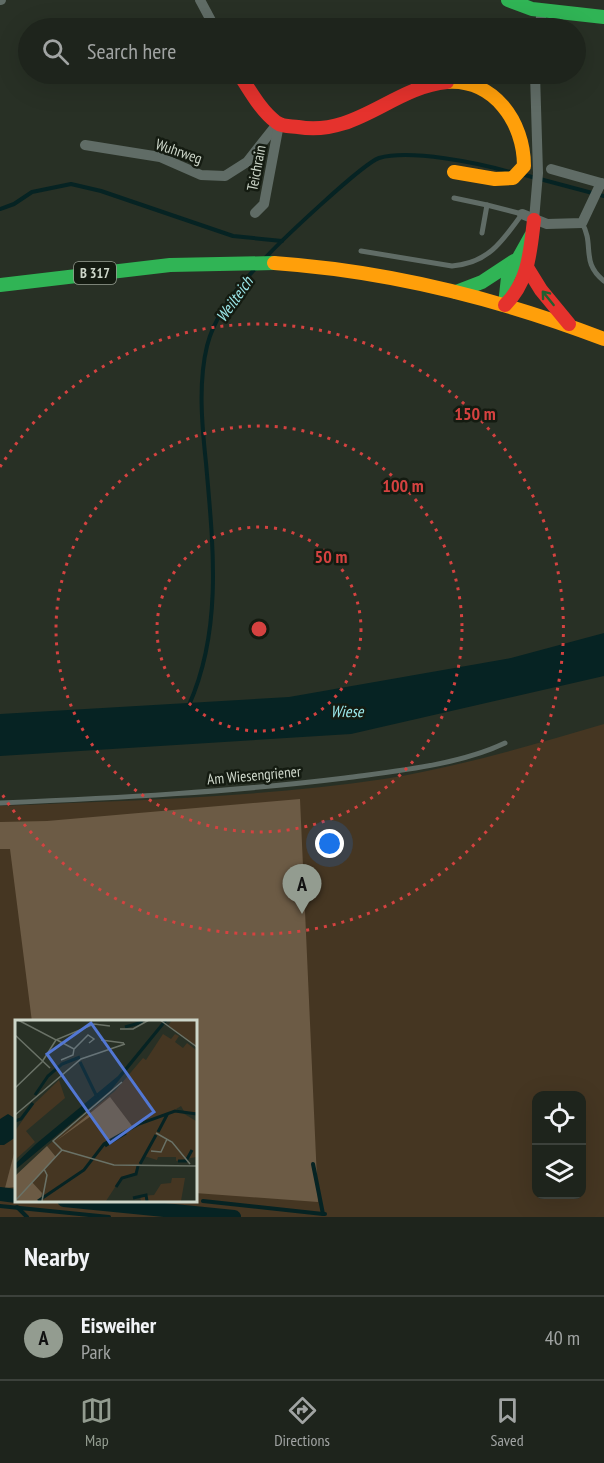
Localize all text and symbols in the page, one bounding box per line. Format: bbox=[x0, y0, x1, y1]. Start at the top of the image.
search box bbox=[18, 18, 586, 84]
icon: search bbox=[39, 35, 72, 68]
text: Search here bbox=[87, 37, 176, 65]
street label: Wuhrweg bbox=[153, 134, 205, 168]
street label: Teichrain bbox=[242, 143, 270, 193]
road number: B 317 bbox=[74, 262, 116, 284]
water label: Weilteich bbox=[211, 272, 257, 326]
one-way arrow bbox=[541, 290, 554, 306]
text: 150 m bbox=[454, 402, 496, 425]
text: 100 m bbox=[382, 474, 424, 497]
text: 50 m bbox=[315, 545, 347, 568]
centre of rings bbox=[249, 619, 269, 639]
water label: Wiese bbox=[331, 701, 365, 721]
street label: Am Wiesengriener bbox=[206, 761, 303, 789]
your location bbox=[315, 829, 344, 858]
pin: A bbox=[282, 864, 322, 914]
inset map bbox=[15, 1020, 196, 1202]
map controls bbox=[532, 1091, 586, 1199]
button: locate bbox=[532, 1091, 586, 1145]
button: layers bbox=[532, 1145, 586, 1199]
text: Nearby bbox=[24, 1240, 89, 1273]
text: Eisweiher bbox=[81, 1311, 156, 1339]
text: A bbox=[38, 1325, 49, 1351]
text: 40 m bbox=[545, 1325, 580, 1351]
text: Park bbox=[81, 1339, 111, 1365]
tab: Map bbox=[80, 1394, 113, 1450]
tab: Directions bbox=[274, 1394, 330, 1450]
tab: Saved bbox=[491, 1394, 524, 1450]

